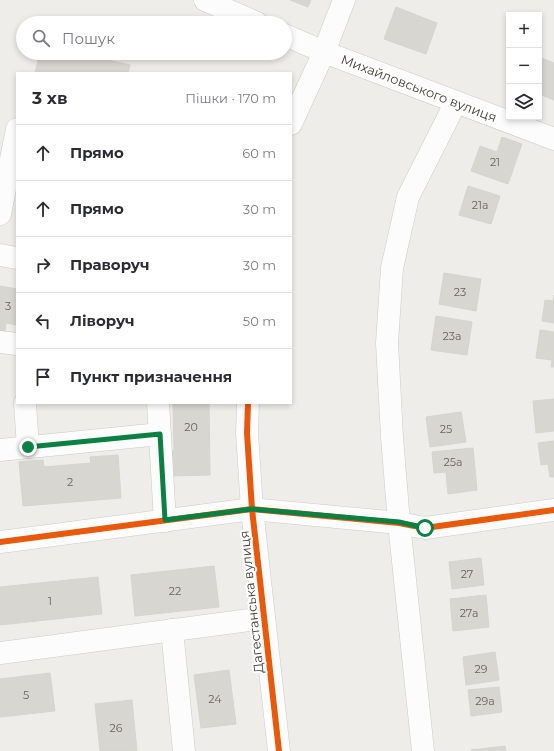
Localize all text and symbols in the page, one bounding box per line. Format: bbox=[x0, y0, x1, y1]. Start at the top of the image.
map controls bbox=[506, 12, 542, 120]
button: + bbox=[506, 12, 542, 48]
search box bbox=[16, 16, 292, 60]
icon: search bbox=[30, 27, 52, 49]
text: Пошук bbox=[62, 29, 115, 48]
button: − bbox=[506, 48, 542, 84]
street label: Михайловського вулиця bbox=[339, 51, 499, 125]
button: layers bbox=[506, 84, 542, 120]
text: 3 хв bbox=[32, 88, 68, 108]
text: Пішки · 170 m bbox=[185, 90, 276, 106]
icon: ahead bbox=[32, 142, 54, 164]
text: Прямо bbox=[70, 143, 124, 162]
text: 60 m bbox=[242, 145, 276, 161]
house number: 21 bbox=[490, 155, 500, 169]
icon: ahead bbox=[32, 198, 54, 220]
house number: 21а bbox=[472, 198, 488, 212]
text: Прямо bbox=[70, 199, 124, 218]
text: 30 m bbox=[243, 201, 276, 217]
icon: right bbox=[32, 254, 54, 276]
text: Праворуч bbox=[70, 255, 150, 274]
text: 30 m bbox=[243, 257, 276, 273]
house number: 23 bbox=[454, 285, 466, 299]
house number: 3 bbox=[5, 299, 11, 313]
icon: left bbox=[32, 310, 54, 332]
text: Ліворуч bbox=[70, 311, 135, 330]
text: 50 m bbox=[243, 313, 276, 329]
house number: 23а bbox=[443, 329, 461, 343]
icon: arrive bbox=[32, 366, 54, 388]
text: Пункт призначення bbox=[70, 367, 232, 386]
house number: 20 bbox=[184, 420, 198, 434]
house number: 25 bbox=[440, 422, 452, 436]
route end bbox=[19, 438, 37, 456]
house number: 25а bbox=[444, 455, 462, 469]
house number: 2 bbox=[67, 475, 73, 489]
route start bbox=[416, 519, 434, 537]
street label: Дагестанська вулиця bbox=[236, 530, 266, 674]
house number: 27 bbox=[461, 567, 473, 581]
house number: 22 bbox=[169, 584, 181, 598]
house number: 1 bbox=[48, 594, 52, 608]
house number: 27а bbox=[460, 606, 478, 620]
house number: 29 bbox=[475, 662, 488, 676]
house number: 5 bbox=[23, 688, 29, 702]
house number: 24 bbox=[208, 692, 222, 706]
house number: 29а bbox=[475, 694, 495, 708]
house number: 26 bbox=[110, 721, 123, 735]

